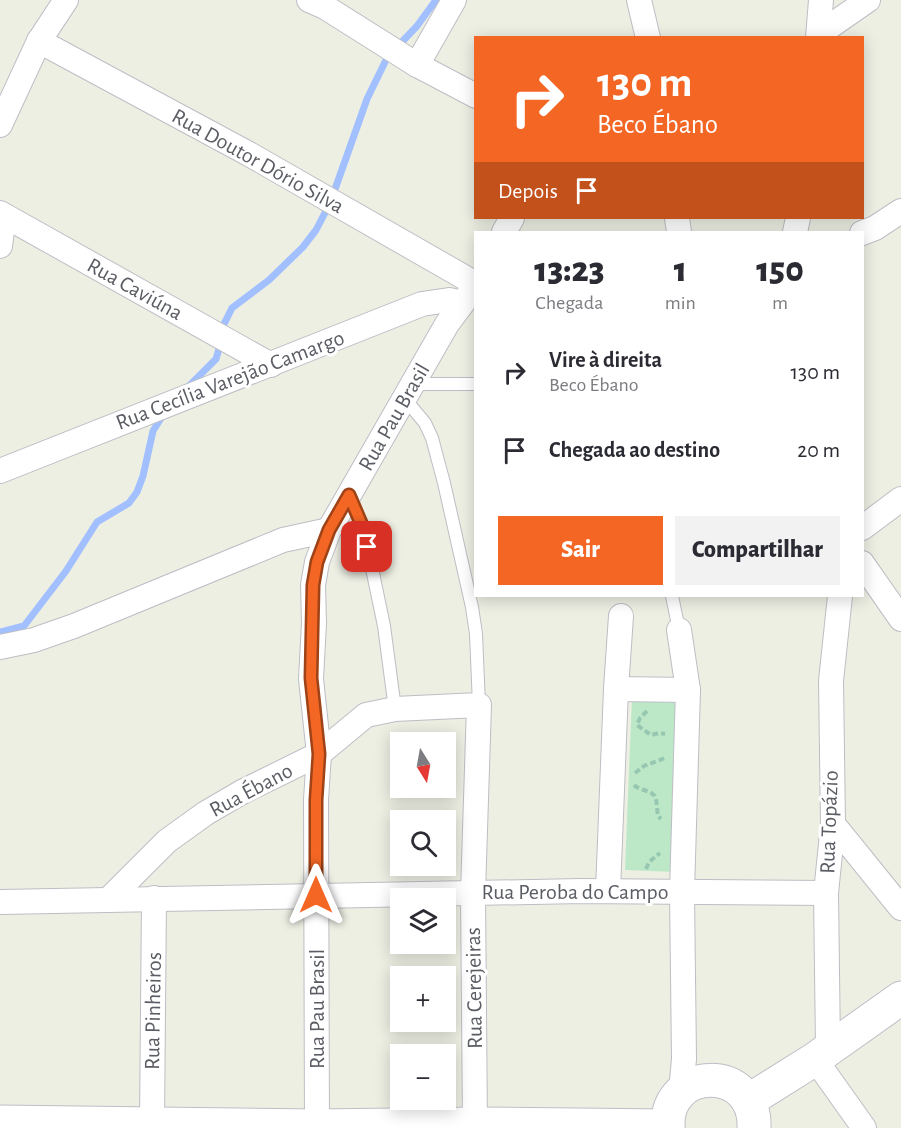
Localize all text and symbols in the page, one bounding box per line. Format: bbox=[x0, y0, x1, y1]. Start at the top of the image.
icon: right bbox=[498, 60, 576, 138]
text: 130 m bbox=[597, 62, 692, 104]
street label: Rua Doutor Dório Silva bbox=[168, 105, 348, 217]
text: Beco Ébano bbox=[597, 111, 718, 138]
icon: arrive bbox=[570, 174, 603, 207]
text: Depois bbox=[498, 180, 558, 202]
text: 13:23 bbox=[534, 252, 605, 288]
text: 1 bbox=[674, 252, 687, 288]
text: 150 bbox=[756, 252, 804, 288]
street label: Rua Caviúna bbox=[84, 254, 186, 324]
text: Chegada bbox=[535, 293, 603, 313]
text: min bbox=[665, 293, 696, 313]
text: m bbox=[772, 293, 788, 313]
street label: Rua Cecília Varejão Camargo bbox=[113, 326, 347, 434]
text: Vire à direita bbox=[549, 349, 662, 371]
icon: right bbox=[498, 356, 531, 389]
street label: Rua Pau Brasil bbox=[354, 359, 434, 475]
text: 130 m bbox=[791, 361, 840, 383]
text: Beco Ébano bbox=[549, 375, 639, 395]
icon: arrive bbox=[498, 434, 531, 467]
text: Chegada ao destino bbox=[549, 439, 720, 461]
text: 20 m bbox=[797, 439, 840, 461]
button: Sair bbox=[498, 516, 663, 585]
button: Compartilhar bbox=[675, 516, 840, 585]
pin bbox=[341, 521, 392, 572]
icon: arrive bbox=[350, 530, 383, 563]
north arrow bbox=[390, 732, 456, 798]
map controls bbox=[390, 732, 456, 1110]
street label: Rua Ébano bbox=[205, 758, 296, 821]
street label: Rua Topázio bbox=[816, 770, 842, 874]
button: search bbox=[390, 810, 456, 876]
position arrow bbox=[284, 863, 348, 927]
street label: Rua Peroba do Campo bbox=[481, 881, 669, 903]
button: layers bbox=[390, 888, 456, 954]
street label: Rua Cerejeiras bbox=[462, 927, 486, 1049]
street label: Rua Pau Brasil bbox=[306, 949, 328, 1069]
street label: Rua Pinheiros bbox=[141, 952, 165, 1070]
button: + bbox=[390, 966, 456, 1032]
button: − bbox=[390, 1044, 456, 1110]

